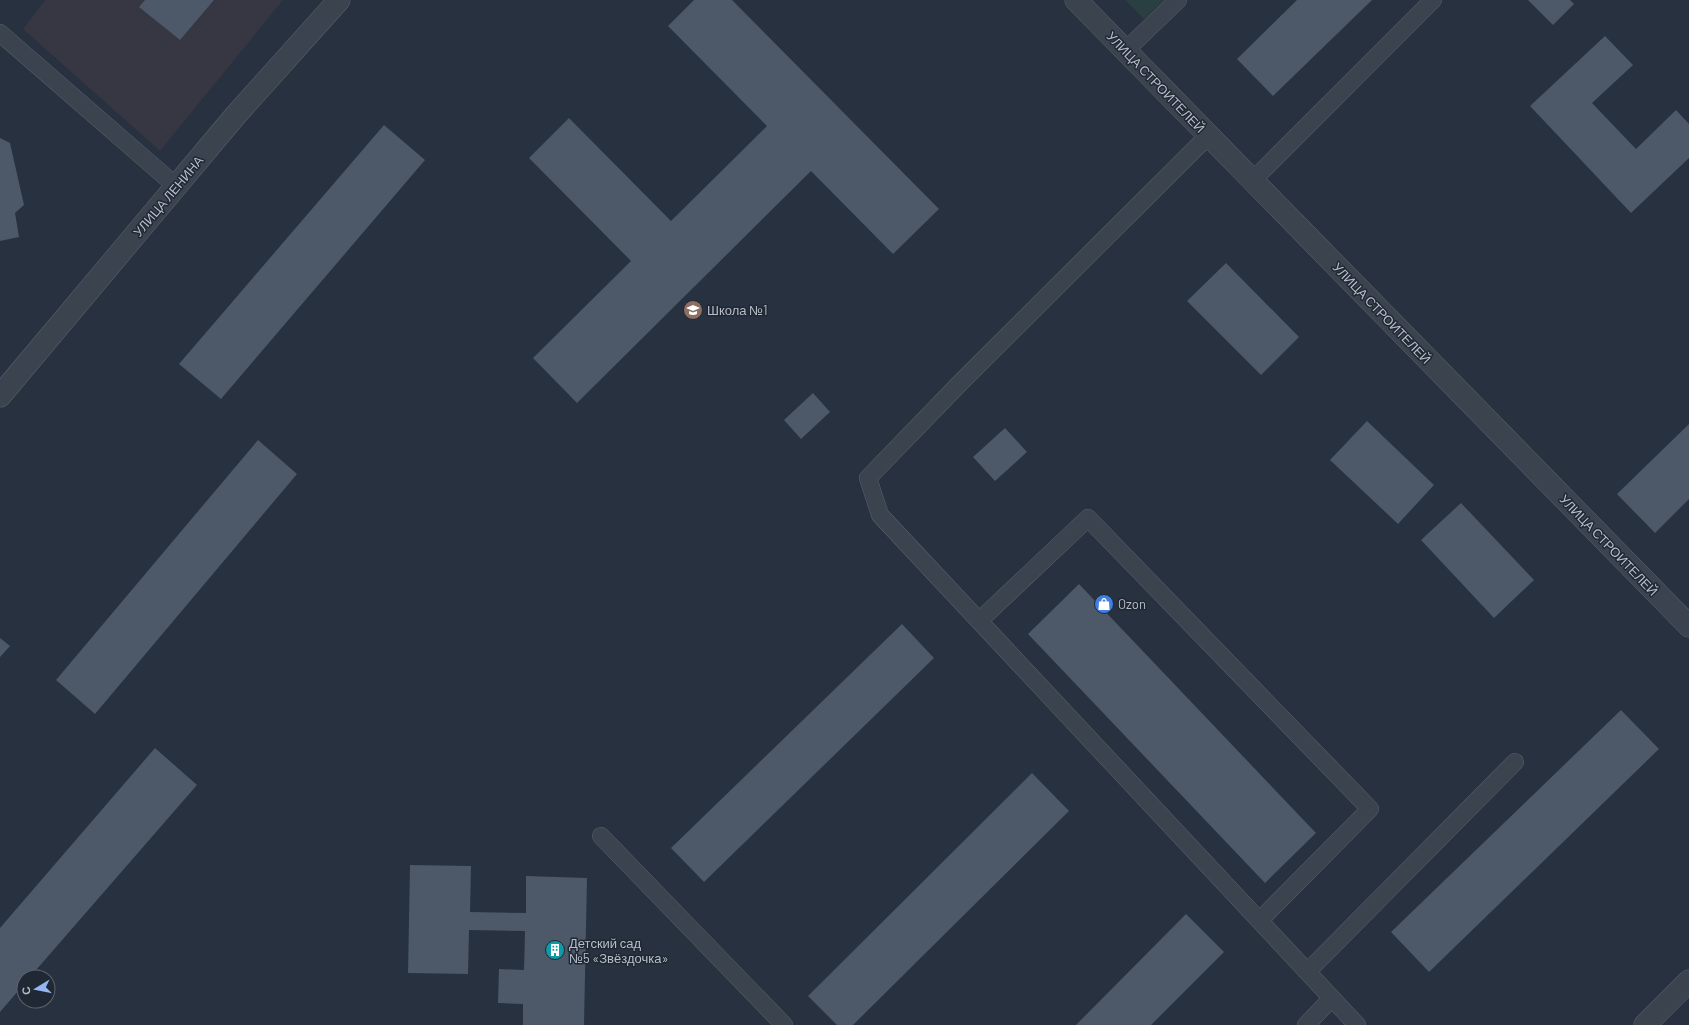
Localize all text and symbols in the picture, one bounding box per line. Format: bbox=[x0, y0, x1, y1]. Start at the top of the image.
street label: УЛИЦА СТРОИТЕЛЕЙ bbox=[1104, 28, 1208, 136]
street label: УЛИЦА ЛЕНИНА bbox=[130, 152, 207, 240]
street label: УЛИЦА СТРОИТЕЛЕЙ bbox=[1330, 259, 1434, 367]
school or university icon: Школа №1 bbox=[682, 299, 704, 321]
place label: Школа №1 bbox=[707, 302, 768, 318]
street label: УЛИЦА СТРОИТЕЛЕЙ bbox=[1557, 491, 1661, 599]
shop icon: Ozon bbox=[1093, 593, 1115, 615]
place label: Ozon bbox=[1118, 596, 1146, 612]
place label: Детский сад №5 «Звёздочка» bbox=[569, 935, 668, 966]
building icon: Детский сад №5 «Звёздочка» bbox=[544, 939, 566, 961]
north arrow bbox=[16, 969, 56, 1009]
text: С bbox=[19, 986, 33, 996]

